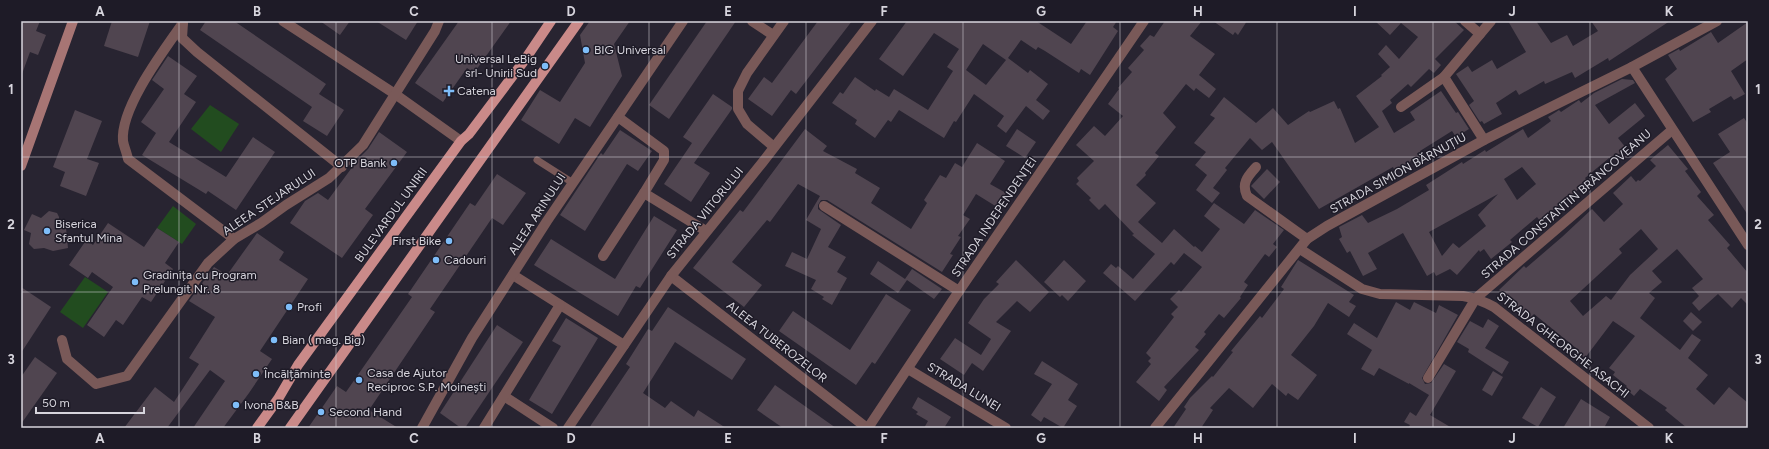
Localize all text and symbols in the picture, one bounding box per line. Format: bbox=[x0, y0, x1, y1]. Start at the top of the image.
text: A bbox=[95, 4, 105, 19]
text: B bbox=[253, 4, 261, 19]
text: C bbox=[409, 4, 419, 19]
text: D bbox=[566, 4, 576, 19]
text: E bbox=[724, 4, 732, 19]
text: F bbox=[880, 4, 888, 19]
text: G bbox=[1036, 4, 1046, 19]
text: H bbox=[1193, 4, 1203, 19]
text: I bbox=[1353, 4, 1357, 19]
text: J bbox=[1508, 4, 1516, 19]
text: K bbox=[1665, 4, 1674, 19]
place label: BIG Universal bbox=[594, 43, 666, 57]
marker: BIG Universal bbox=[581, 45, 591, 55]
place label: Universal LeBig srl- Unirii Sud bbox=[455, 52, 537, 80]
marker: Universal LeBig srl- Unirii Sud bbox=[540, 61, 550, 71]
text: 1 bbox=[8, 82, 14, 97]
text: 1 bbox=[1755, 82, 1761, 97]
place label: Catena bbox=[457, 84, 496, 98]
marker: Catena bbox=[444, 86, 454, 96]
street label: STRADA CONSTANTIN BRÂNCOVEANU bbox=[1478, 126, 1654, 282]
street label: STRADA SIMION BĂRNUȚIU bbox=[1327, 130, 1469, 216]
street label: STRADA INDEPENDENȚEI bbox=[949, 154, 1039, 280]
place label: OTP Bank bbox=[334, 156, 386, 170]
marker: OTP Bank bbox=[389, 158, 399, 168]
street label: STRADA VIITORULUI bbox=[664, 164, 746, 262]
street label: BULEVARDUL UNIRII bbox=[352, 165, 430, 265]
street label: ALEEA STEJARULUI bbox=[220, 166, 318, 238]
street label: ALEEA ARINULUI bbox=[505, 171, 569, 257]
text: 2 bbox=[7, 217, 15, 232]
place label: Biserica Sfantul Mina bbox=[55, 217, 122, 245]
text: 2 bbox=[1754, 217, 1762, 232]
marker: Biserica Sfantul Mina bbox=[42, 226, 52, 236]
place label: First Bike bbox=[392, 234, 441, 248]
marker: First Bike bbox=[444, 236, 454, 246]
place label: Cadouri bbox=[444, 253, 486, 267]
marker: Cadouri bbox=[431, 255, 441, 265]
place label: Gradinița cu Program Prelungit Nr. 8 bbox=[143, 268, 257, 296]
marker: Gradinița cu Program Prelungit Nr. 8 bbox=[130, 277, 140, 287]
street label: STRADA GHEORGHE ASACHI bbox=[1494, 289, 1632, 401]
street label: ALEEA TUBEROZELOR bbox=[724, 298, 830, 386]
place label: Profi bbox=[297, 300, 322, 314]
marker: Profi bbox=[284, 302, 294, 312]
place label: Bian ( mag. Big) bbox=[282, 333, 365, 347]
marker: Bian ( mag. Big) bbox=[269, 335, 279, 345]
text: 3 bbox=[7, 352, 15, 367]
text: 3 bbox=[1754, 352, 1762, 367]
street label: STRADA LUNEI bbox=[925, 360, 1003, 414]
place label: Casa de Ajutor Reciproc S.P. Moinești bbox=[367, 366, 486, 394]
place label: Încălțăminte bbox=[263, 367, 331, 381]
marker: Încălțăminte bbox=[251, 369, 261, 379]
marker: Casa de Ajutor Reciproc S.P. Moinești bbox=[354, 375, 364, 385]
scale bar bbox=[36, 389, 144, 415]
text: 50 m bbox=[42, 396, 70, 410]
place label: Ivona B&B bbox=[244, 398, 299, 412]
marker: Ivona B&B bbox=[231, 400, 241, 410]
place label: Second Hand bbox=[329, 405, 402, 419]
marker: Second Hand bbox=[316, 407, 326, 417]
text: A bbox=[95, 431, 105, 446]
text: B bbox=[253, 431, 261, 446]
text: C bbox=[409, 431, 419, 446]
text: D bbox=[566, 431, 576, 446]
text: E bbox=[724, 431, 732, 446]
text: F bbox=[880, 431, 888, 446]
text: G bbox=[1036, 431, 1046, 446]
text: H bbox=[1193, 431, 1203, 446]
text: I bbox=[1353, 431, 1357, 446]
text: J bbox=[1508, 431, 1516, 446]
text: K bbox=[1665, 431, 1674, 446]

